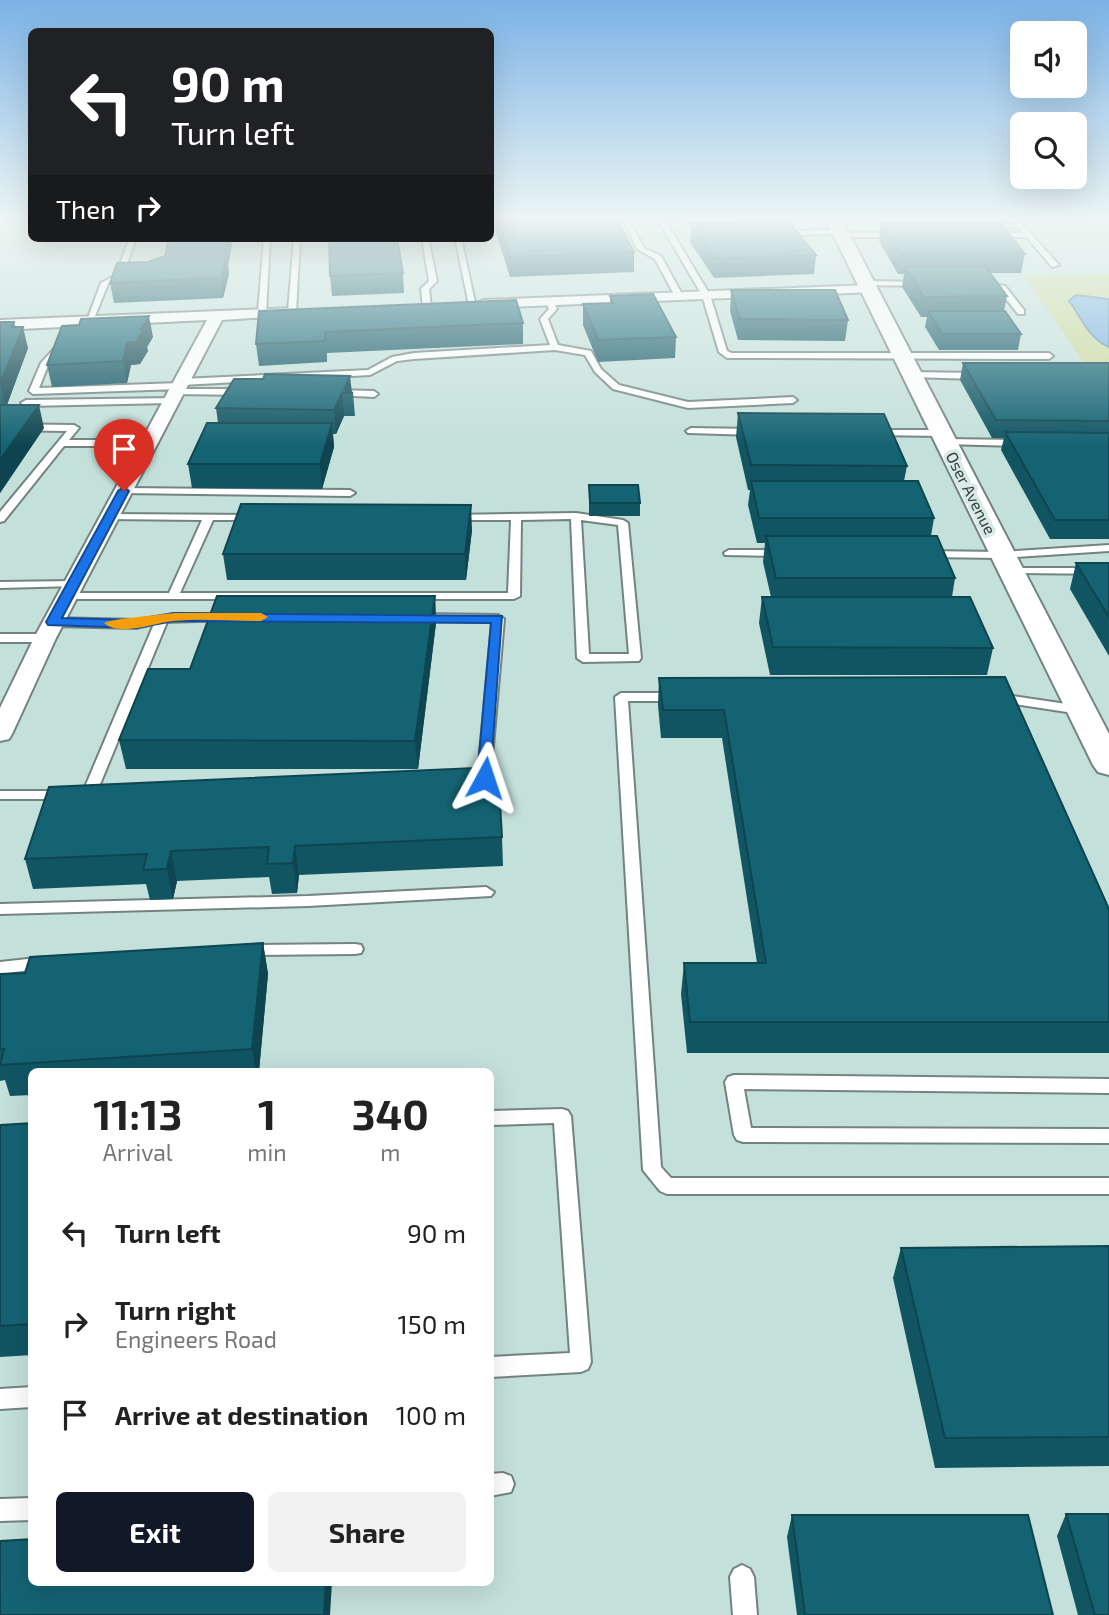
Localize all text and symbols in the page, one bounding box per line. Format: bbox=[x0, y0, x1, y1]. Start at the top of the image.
map controls bbox=[1010, 21, 1087, 189]
button: sound bbox=[1010, 21, 1087, 98]
text: 90 m bbox=[171, 53, 285, 112]
icon: left bbox=[56, 56, 147, 147]
button: search bbox=[1010, 112, 1087, 189]
text: Turn left bbox=[171, 113, 295, 151]
icon: right bbox=[129, 189, 167, 227]
text: Then bbox=[56, 193, 115, 224]
pin bbox=[94, 419, 154, 491]
icon: arrive bbox=[105, 430, 143, 468]
street label: Oser Avenue bbox=[942, 448, 1000, 537]
position arrow bbox=[448, 741, 522, 815]
text: 11:13 bbox=[93, 1088, 182, 1138]
text: 1 bbox=[258, 1088, 276, 1138]
text: 340 bbox=[352, 1088, 429, 1138]
text: Arrival bbox=[103, 1138, 173, 1166]
text: min bbox=[247, 1138, 287, 1166]
text: m bbox=[380, 1138, 400, 1166]
icon: left bbox=[56, 1214, 94, 1252]
text: Turn left bbox=[115, 1217, 221, 1248]
text: 90 m bbox=[407, 1217, 466, 1248]
text: Turn right bbox=[115, 1294, 236, 1325]
icon: right bbox=[56, 1305, 94, 1343]
text: 150 m bbox=[397, 1308, 466, 1339]
text: Engineers Road bbox=[115, 1325, 277, 1353]
icon: arrive bbox=[56, 1396, 94, 1434]
text: Arrive at destination bbox=[115, 1399, 368, 1430]
text: 100 m bbox=[396, 1399, 466, 1430]
button: Exit bbox=[56, 1492, 254, 1572]
button: Share bbox=[268, 1492, 466, 1572]

